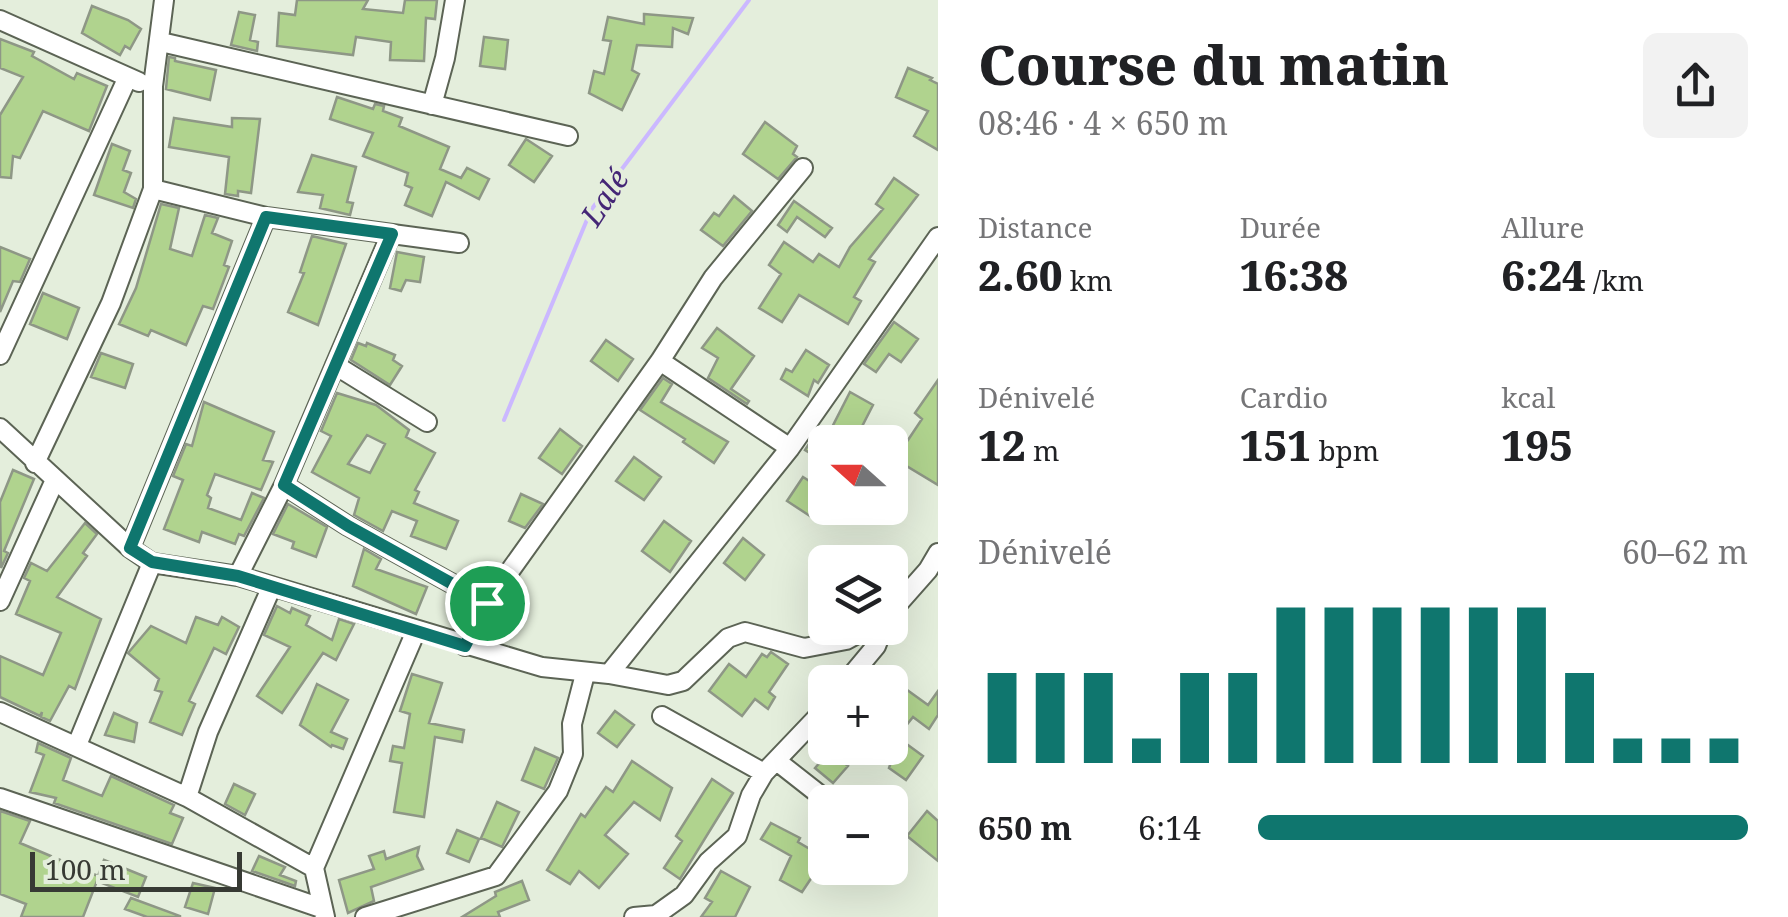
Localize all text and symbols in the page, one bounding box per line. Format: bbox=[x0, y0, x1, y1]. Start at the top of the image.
text: Course du matin bbox=[978, 26, 1449, 101]
button: share bbox=[1643, 33, 1748, 138]
text: 08:46 · 4 × 650 m bbox=[978, 101, 1228, 144]
water label: Lalé bbox=[570, 160, 638, 234]
text: Distance bbox=[978, 208, 1092, 246]
text: Durée bbox=[1240, 208, 1321, 246]
text: Allure bbox=[1501, 208, 1584, 246]
text: 2.60 bbox=[978, 246, 1063, 303]
text: 16:38 bbox=[1240, 246, 1348, 303]
text: 6:24 bbox=[1501, 246, 1586, 303]
text: km bbox=[1063, 261, 1113, 299]
text: /km bbox=[1586, 261, 1644, 299]
text: Dénivelé bbox=[978, 378, 1095, 416]
text: Cardio bbox=[1240, 378, 1328, 416]
text: kcal bbox=[1501, 378, 1555, 416]
text: 12 bbox=[978, 416, 1026, 473]
text: 151 bbox=[1240, 416, 1311, 473]
text: 195 bbox=[1501, 416, 1573, 473]
north arrow bbox=[808, 425, 908, 525]
map controls bbox=[808, 425, 908, 885]
text: m bbox=[1026, 431, 1059, 469]
text: bpm bbox=[1311, 431, 1379, 469]
text: Dénivelé bbox=[978, 530, 1112, 573]
text: 60–62 m bbox=[1622, 530, 1748, 573]
button: layers bbox=[808, 545, 908, 645]
pin bbox=[445, 561, 530, 646]
icon: arrive bbox=[460, 576, 515, 631]
button: + bbox=[808, 665, 908, 765]
button: − bbox=[808, 785, 908, 885]
text: 650 m bbox=[978, 806, 1072, 849]
text: 6:14 bbox=[1138, 806, 1201, 849]
scale bar bbox=[30, 847, 242, 892]
text: 100 m bbox=[45, 850, 126, 888]

